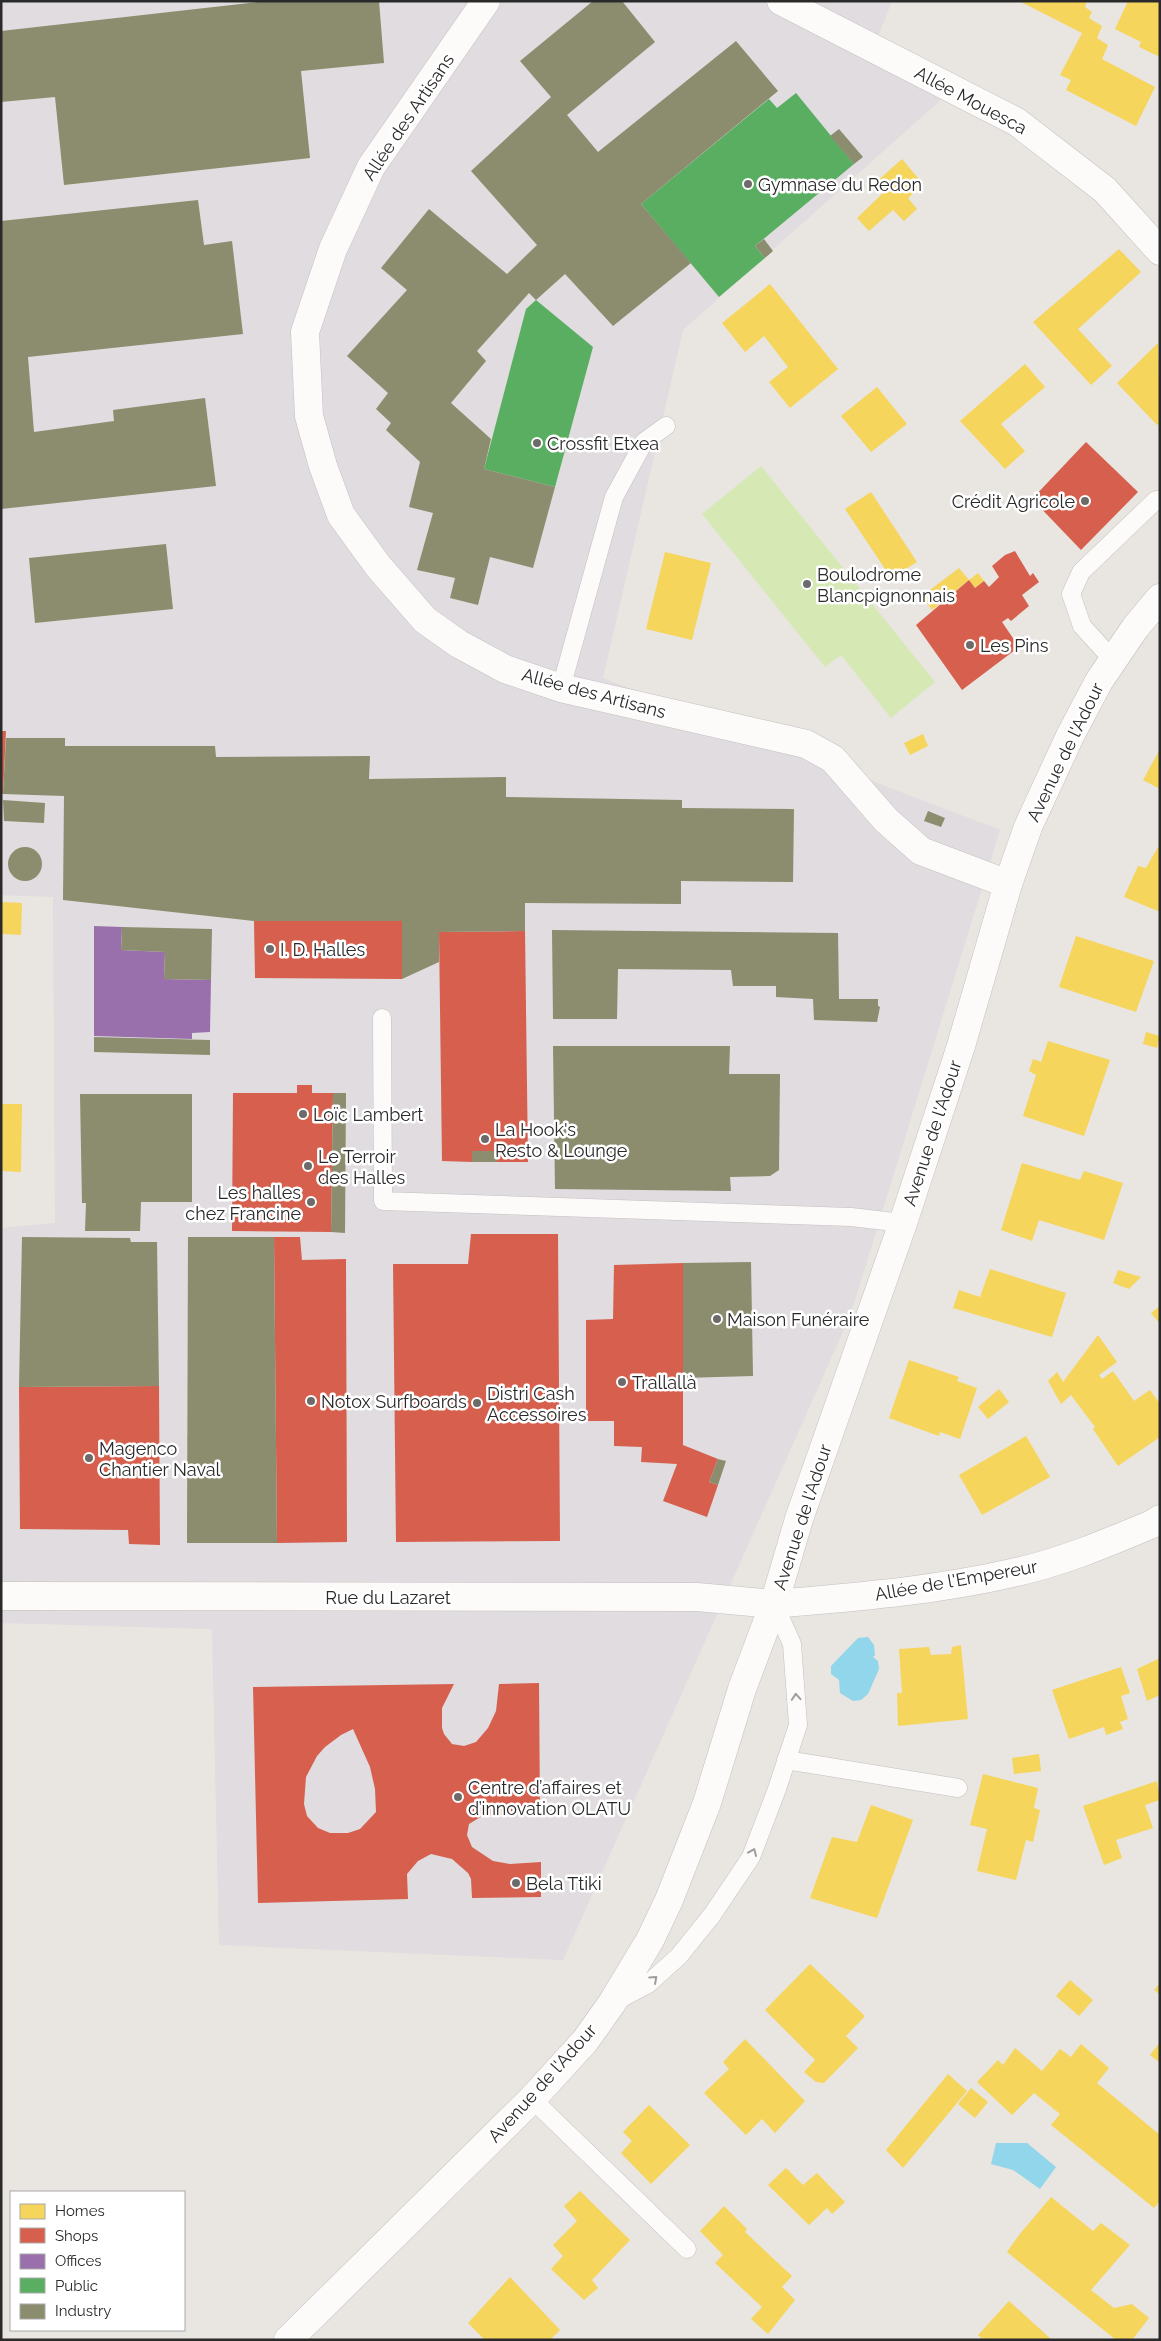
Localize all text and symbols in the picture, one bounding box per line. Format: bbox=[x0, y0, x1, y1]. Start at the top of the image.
street label: Allée des Artisans bbox=[358, 49, 458, 184]
street label: Allée Mouesca bbox=[911, 62, 1031, 138]
place label: Gymnase du Redon bbox=[758, 174, 922, 195]
marker: Gymnase du Redon bbox=[742, 178, 754, 190]
place label: Crossfit Etxea bbox=[547, 433, 659, 454]
marker: Crossfit Etxea bbox=[531, 437, 543, 449]
place label: Crédit Agricole bbox=[952, 491, 1075, 512]
marker: Crédit Agricole bbox=[1079, 495, 1091, 507]
place label: Boulodrome Blancpignonnais bbox=[817, 564, 955, 606]
marker: Boulodrome Blancpignonnais bbox=[801, 578, 813, 590]
place label: Les Pins bbox=[980, 635, 1049, 656]
marker: Les Pins bbox=[964, 639, 976, 651]
street label: Allée des Artisans bbox=[520, 664, 669, 722]
street label: Avenue de l'Adour bbox=[1022, 679, 1108, 825]
place label: I. D. Halles bbox=[280, 939, 365, 960]
marker: I. D. Halles bbox=[264, 943, 276, 955]
street label: Avenue de l'Adour bbox=[899, 1057, 966, 1208]
place label: Loïc Lambert bbox=[313, 1104, 423, 1125]
marker: Loïc Lambert bbox=[297, 1108, 309, 1120]
place label: La Hook's Resto & Lounge bbox=[495, 1119, 628, 1161]
marker: La Hook's Resto & Lounge bbox=[479, 1133, 491, 1145]
place label: Le Terroir des Halles bbox=[318, 1146, 405, 1188]
marker: Le Terroir des Halles bbox=[302, 1160, 314, 1172]
place label: Les halles chez Francine bbox=[185, 1182, 301, 1224]
marker: Les halles chez Francine bbox=[305, 1196, 317, 1208]
place label: Maison Funéraire bbox=[727, 1309, 870, 1330]
marker: Maison Funéraire bbox=[711, 1313, 723, 1325]
place label: Trallallà bbox=[632, 1372, 697, 1393]
marker: Trallallà bbox=[616, 1376, 628, 1388]
place label: Distri Cash Accessoires bbox=[487, 1383, 587, 1425]
place label: Notox Surfboards bbox=[321, 1391, 467, 1412]
marker: Notox Surfboards bbox=[305, 1395, 317, 1407]
marker: Distri Cash Accessoires bbox=[471, 1397, 483, 1409]
place label: Magenco Chantier Naval bbox=[99, 1438, 221, 1480]
street label: Avenue de l'Adour bbox=[769, 1441, 836, 1592]
marker: Magenco Chantier Naval bbox=[83, 1452, 95, 1464]
street label: Allée de l'Empereur bbox=[873, 1555, 1040, 1605]
street label: Rue du Lazaret bbox=[325, 1587, 451, 1608]
one-way arrow bbox=[790, 1693, 801, 1701]
place label: Centre d’affaires et d’innovation OLATU bbox=[468, 1777, 631, 1819]
marker: Centre d’affaires et d’innovation OLATU bbox=[452, 1791, 464, 1803]
one-way arrow bbox=[747, 1848, 758, 1857]
place label: Bela Ttiki bbox=[526, 1873, 602, 1894]
marker: Bela Ttiki bbox=[510, 1877, 522, 1889]
one-way arrow bbox=[648, 1976, 657, 1985]
street label: Avenue de l'Adour bbox=[483, 2019, 601, 2146]
legend bbox=[10, 2191, 185, 2331]
text: Homes bbox=[55, 2202, 105, 2220]
text: Shops bbox=[55, 2227, 98, 2245]
text: Offices bbox=[55, 2252, 102, 2270]
text: Public bbox=[55, 2277, 98, 2295]
text: Industry bbox=[55, 2302, 111, 2320]

